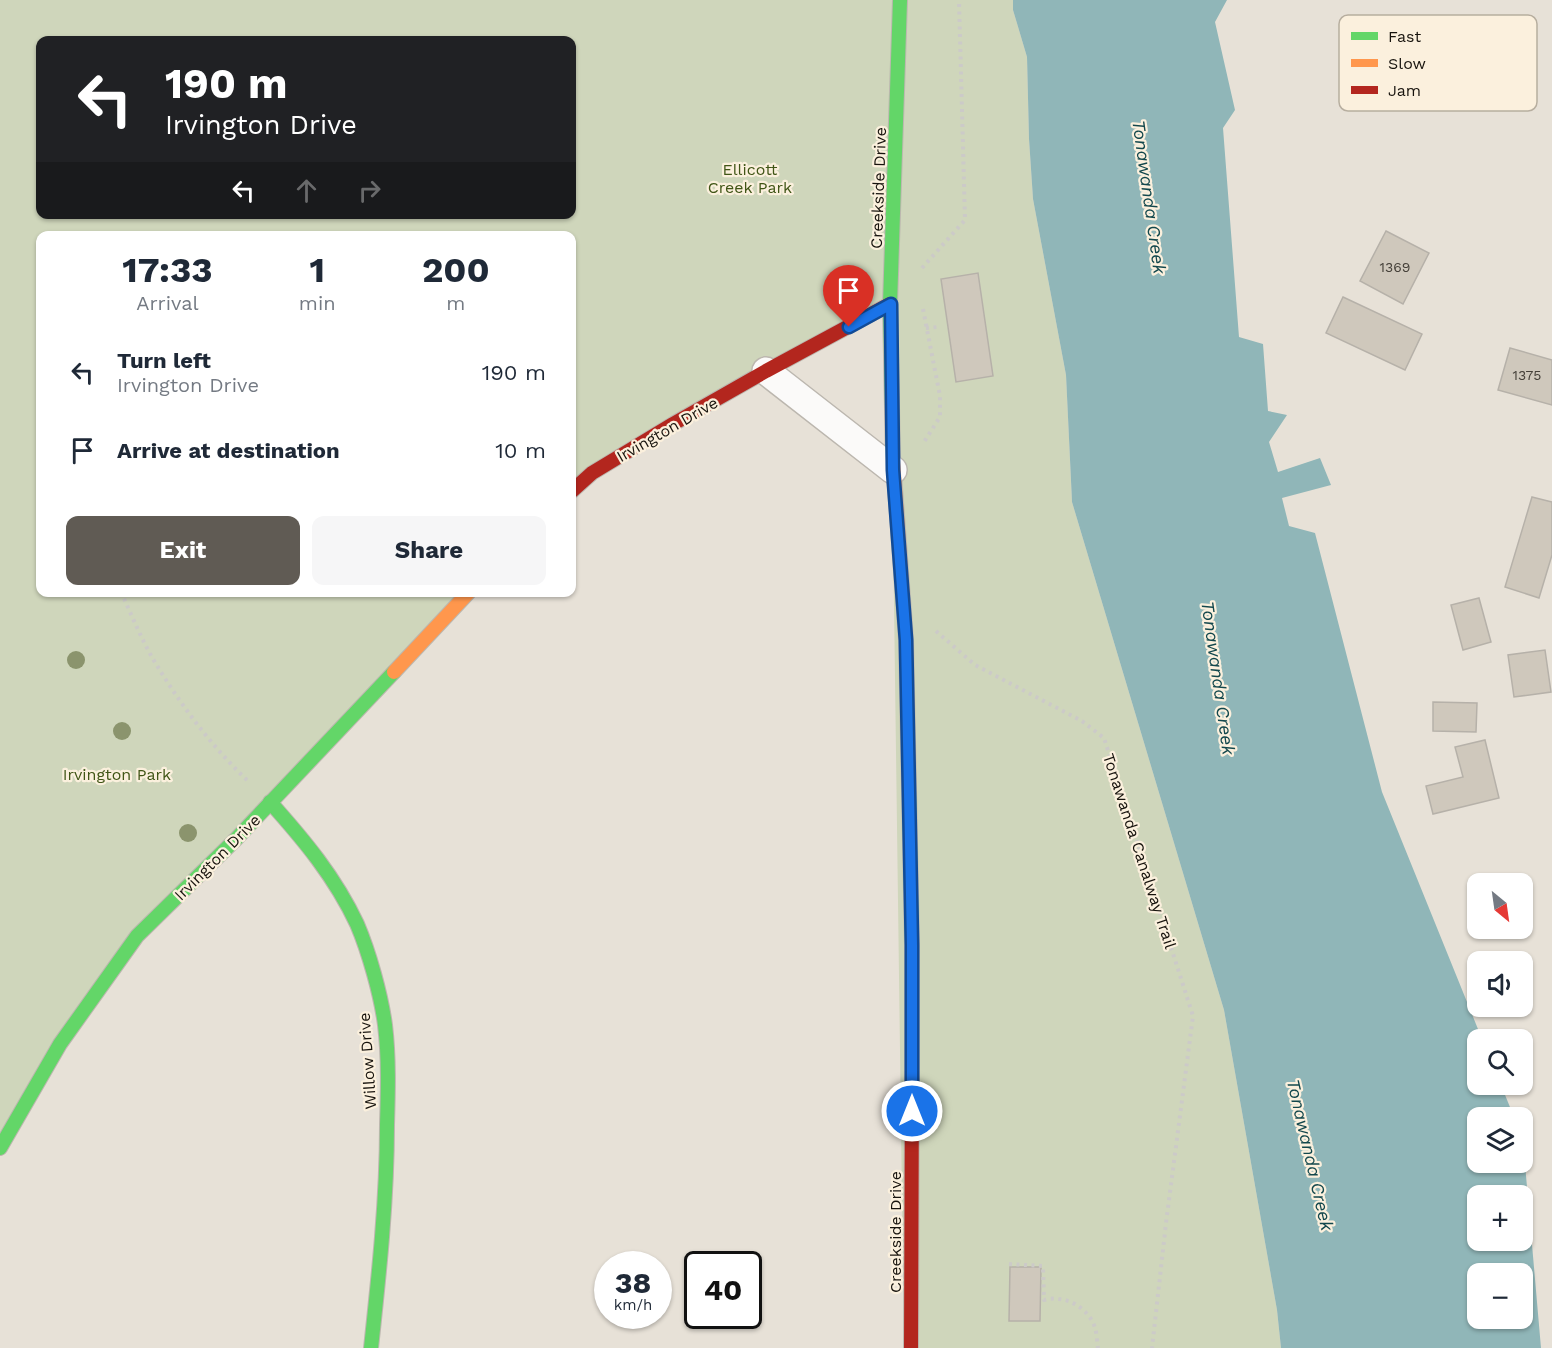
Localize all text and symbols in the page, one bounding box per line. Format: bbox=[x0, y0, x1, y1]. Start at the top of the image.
legend bbox=[1339, 15, 1537, 111]
text: Fast bbox=[1388, 27, 1421, 46]
text: Slow bbox=[1388, 54, 1426, 73]
text: 190 m bbox=[165, 59, 288, 108]
icon: left bbox=[66, 60, 144, 138]
text: Jam bbox=[1388, 81, 1421, 100]
text: Irvington Drive bbox=[165, 109, 357, 141]
water label: Tonawanda Creek bbox=[1128, 119, 1171, 276]
street label: Creekside Drive bbox=[867, 127, 890, 249]
park label: Ellicott Creek Park bbox=[708, 160, 792, 197]
icon: left bbox=[227, 174, 260, 207]
icon: ahead bbox=[290, 174, 323, 207]
icon: right bbox=[353, 174, 386, 207]
text: 17:33 bbox=[122, 249, 213, 291]
text: 1 bbox=[309, 249, 325, 291]
text: 200 bbox=[422, 249, 490, 291]
house number: 1369 bbox=[1380, 259, 1410, 275]
pin bbox=[823, 265, 874, 327]
icon: arrive bbox=[832, 274, 865, 307]
text: Arrival bbox=[136, 291, 199, 315]
text: min bbox=[299, 291, 336, 315]
text: m bbox=[446, 291, 465, 315]
text: Turn left bbox=[117, 348, 211, 373]
icon: left bbox=[66, 356, 99, 389]
text: 190 m bbox=[482, 360, 546, 385]
house number: 1375 bbox=[1512, 367, 1542, 383]
text: Irvington Drive bbox=[117, 373, 259, 397]
street label: Irvington Drive bbox=[613, 393, 721, 466]
icon: arrive bbox=[66, 434, 99, 467]
text: Arrive at destination bbox=[117, 438, 340, 463]
text: 10 m bbox=[495, 438, 546, 463]
button: Exit bbox=[66, 516, 300, 585]
button: Share bbox=[312, 516, 546, 585]
water label: Tonawanda Creek bbox=[1197, 600, 1240, 757]
street label: Tonawanda Canalway Trail bbox=[1099, 751, 1180, 951]
park label: Irvington Park bbox=[63, 765, 171, 784]
street label: Irvington Drive bbox=[170, 810, 264, 904]
north arrow bbox=[1467, 873, 1533, 939]
map controls bbox=[1467, 873, 1533, 1329]
button: sound bbox=[1467, 951, 1533, 1017]
street label: Willow Drive bbox=[355, 1012, 380, 1110]
button: search bbox=[1467, 1029, 1533, 1095]
water label: Tonawanda Creek bbox=[1283, 1077, 1338, 1234]
position arrow bbox=[880, 1079, 944, 1143]
button: layers bbox=[1467, 1107, 1533, 1173]
street label: Creekside Drive bbox=[886, 1171, 905, 1293]
button: + bbox=[1467, 1185, 1533, 1251]
speed limit sign: 40 bbox=[684, 1251, 762, 1329]
button: − bbox=[1467, 1263, 1533, 1329]
text: 38 bbox=[615, 1265, 651, 1300]
text: km/h bbox=[614, 1296, 652, 1314]

